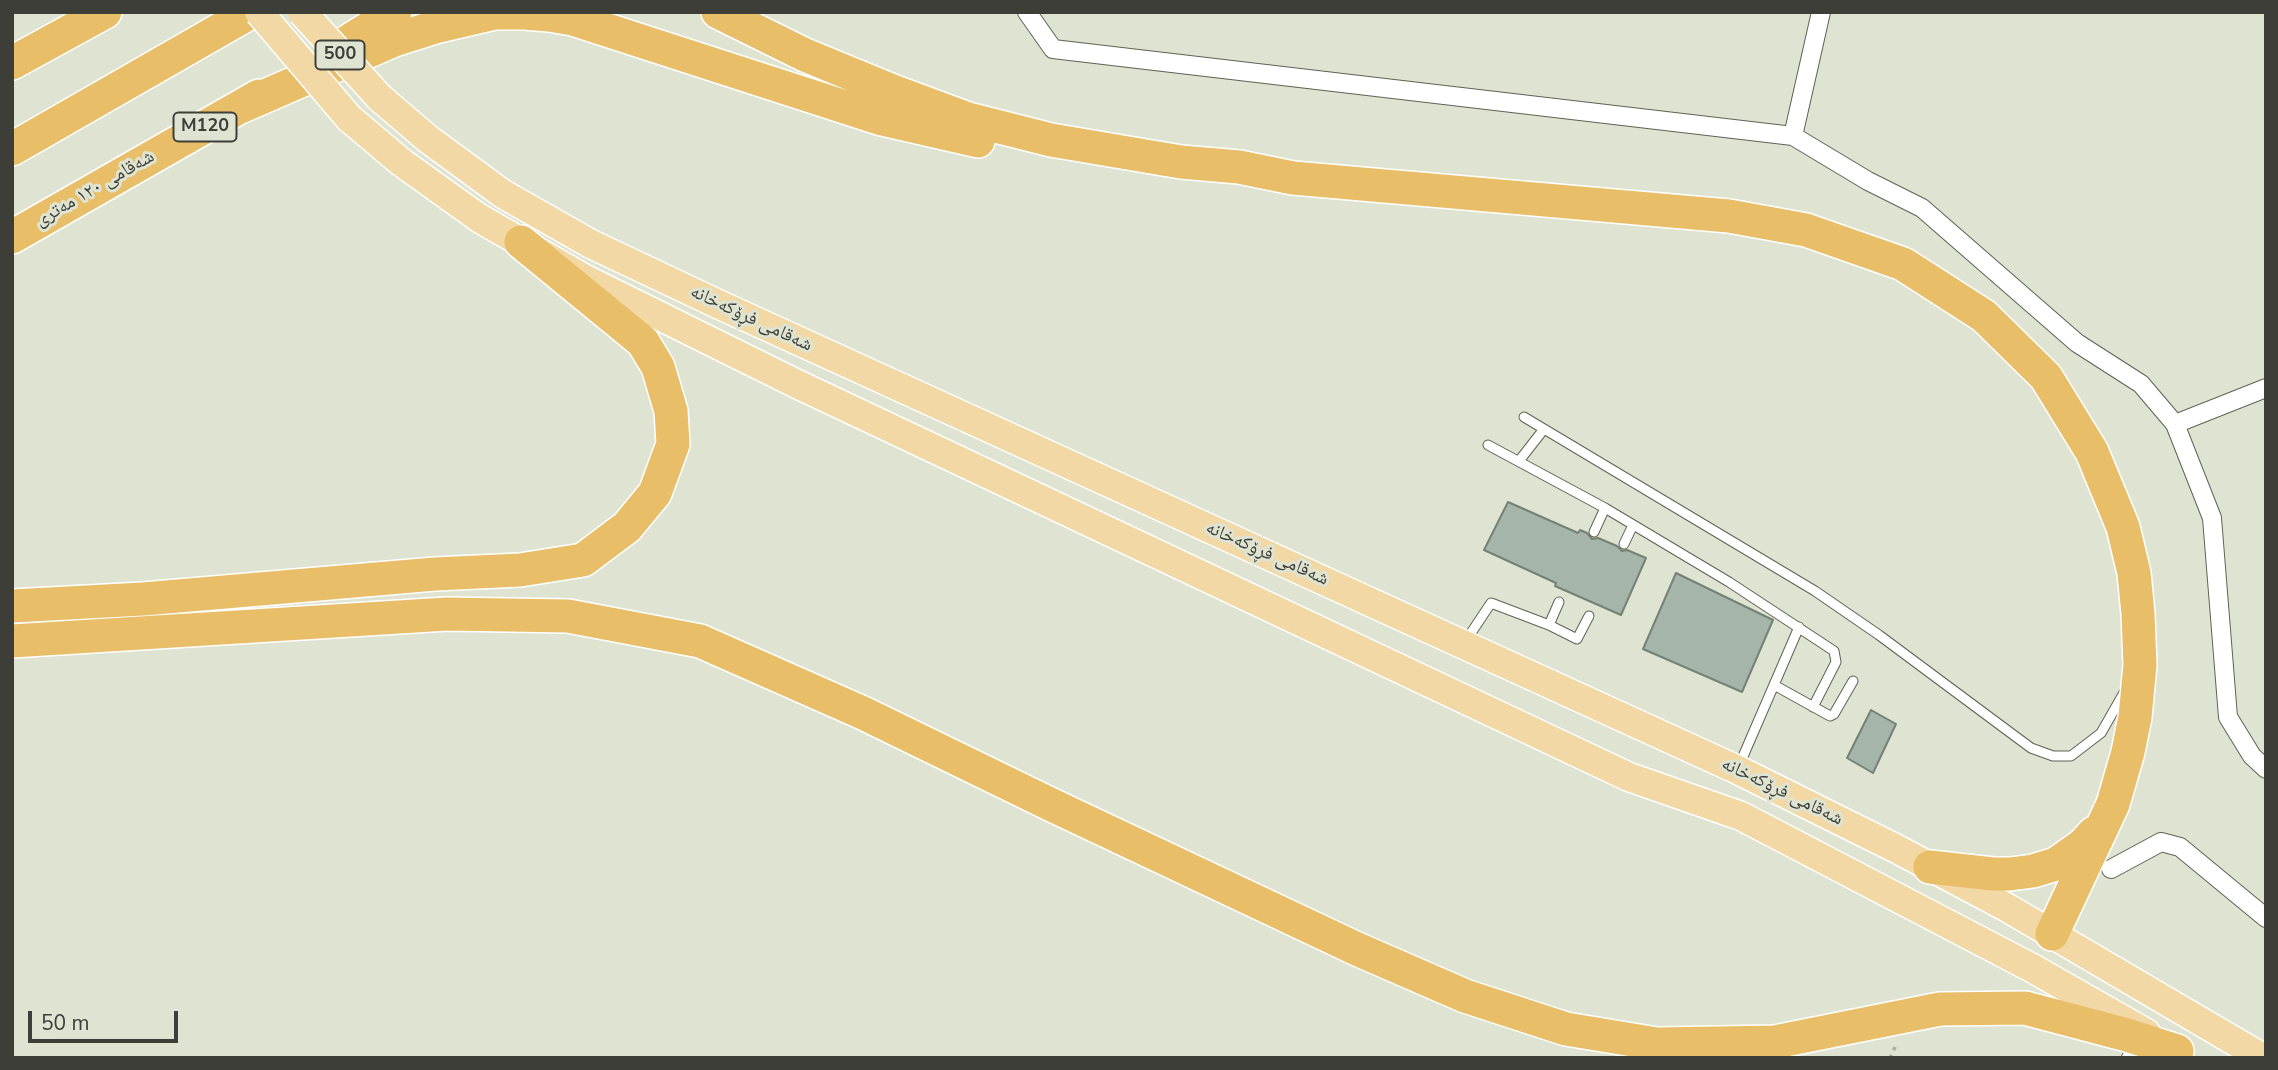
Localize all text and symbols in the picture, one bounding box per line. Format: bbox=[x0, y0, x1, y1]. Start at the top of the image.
road number: 500 bbox=[316, 40, 364, 70]
road number: M120 bbox=[174, 112, 236, 142]
street label: شەقامی ١٢٠ مەتری bbox=[31, 146, 159, 232]
street label: شەقامی فڕۆکەخانە bbox=[686, 281, 816, 357]
street label: شەقامی فڕۆکەخانە bbox=[1202, 517, 1332, 591]
street label: شەقامی فڕۆکەخانە bbox=[1718, 753, 1846, 831]
scale bar bbox=[32, 996, 182, 1040]
text: 50 m bbox=[41, 1009, 90, 1037]

